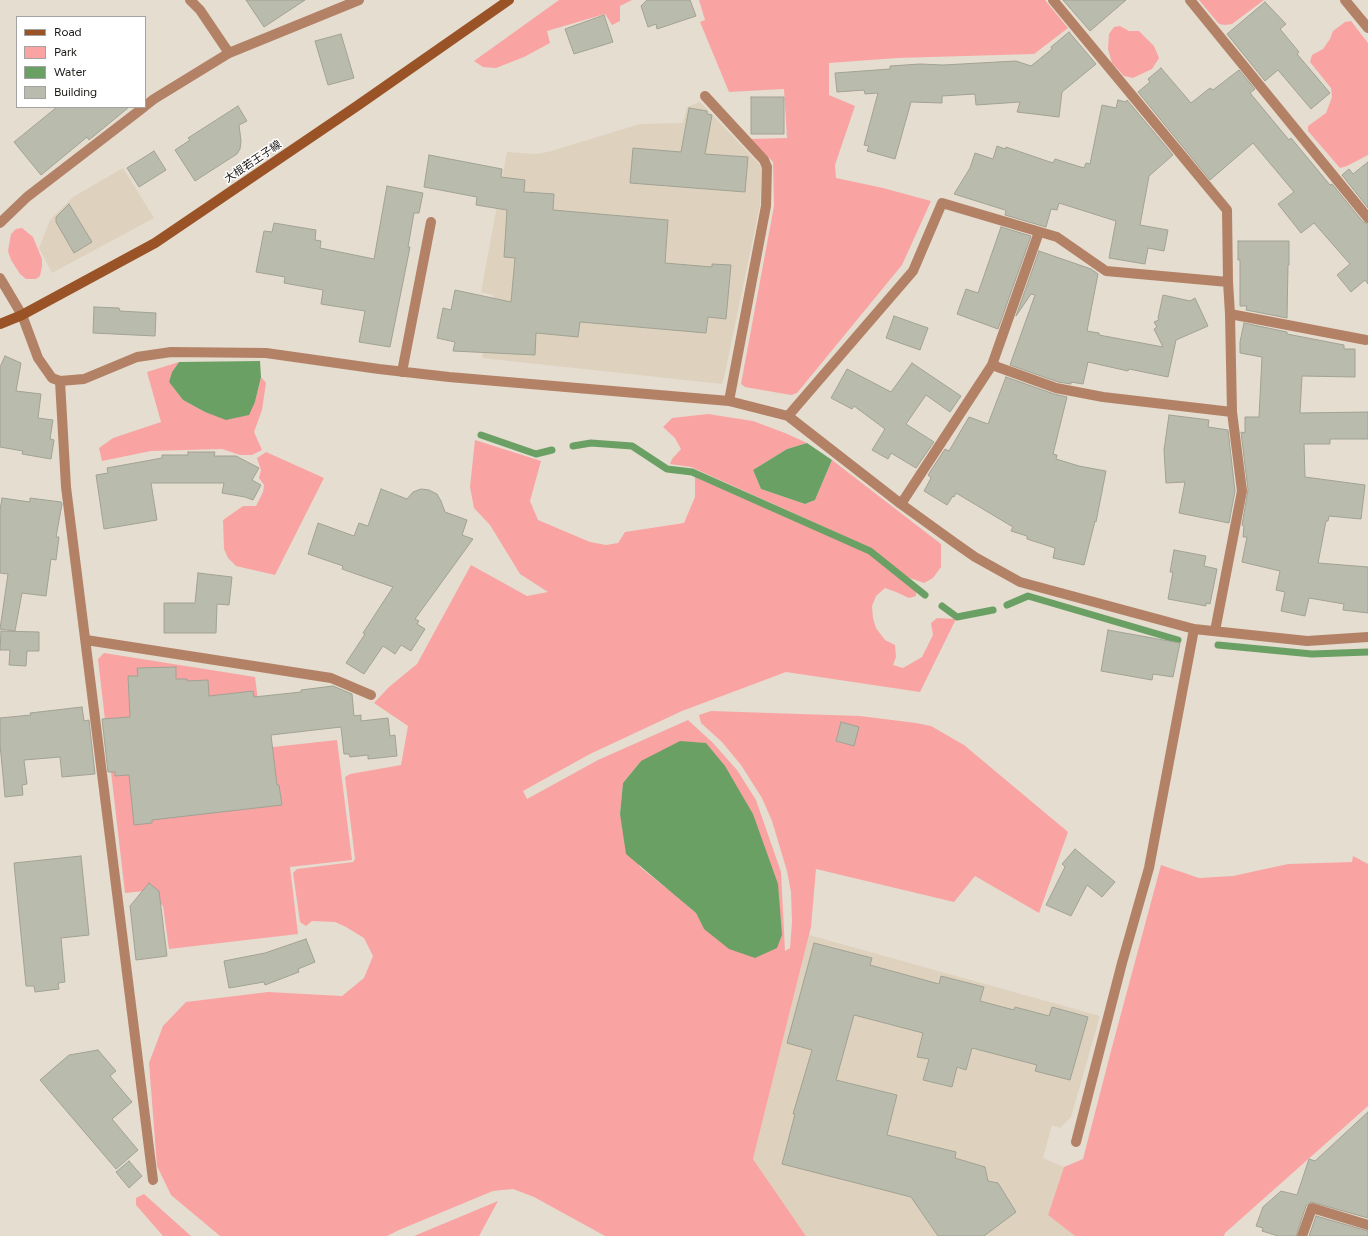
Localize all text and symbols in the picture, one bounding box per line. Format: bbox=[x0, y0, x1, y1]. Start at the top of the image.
legend bbox=[16, 16, 146, 108]
text: Road bbox=[54, 25, 82, 39]
text: Park bbox=[54, 45, 77, 59]
text: Water bbox=[54, 65, 86, 79]
text: Building bbox=[54, 85, 97, 99]
street label: 大根若王子線 bbox=[222, 138, 284, 186]

